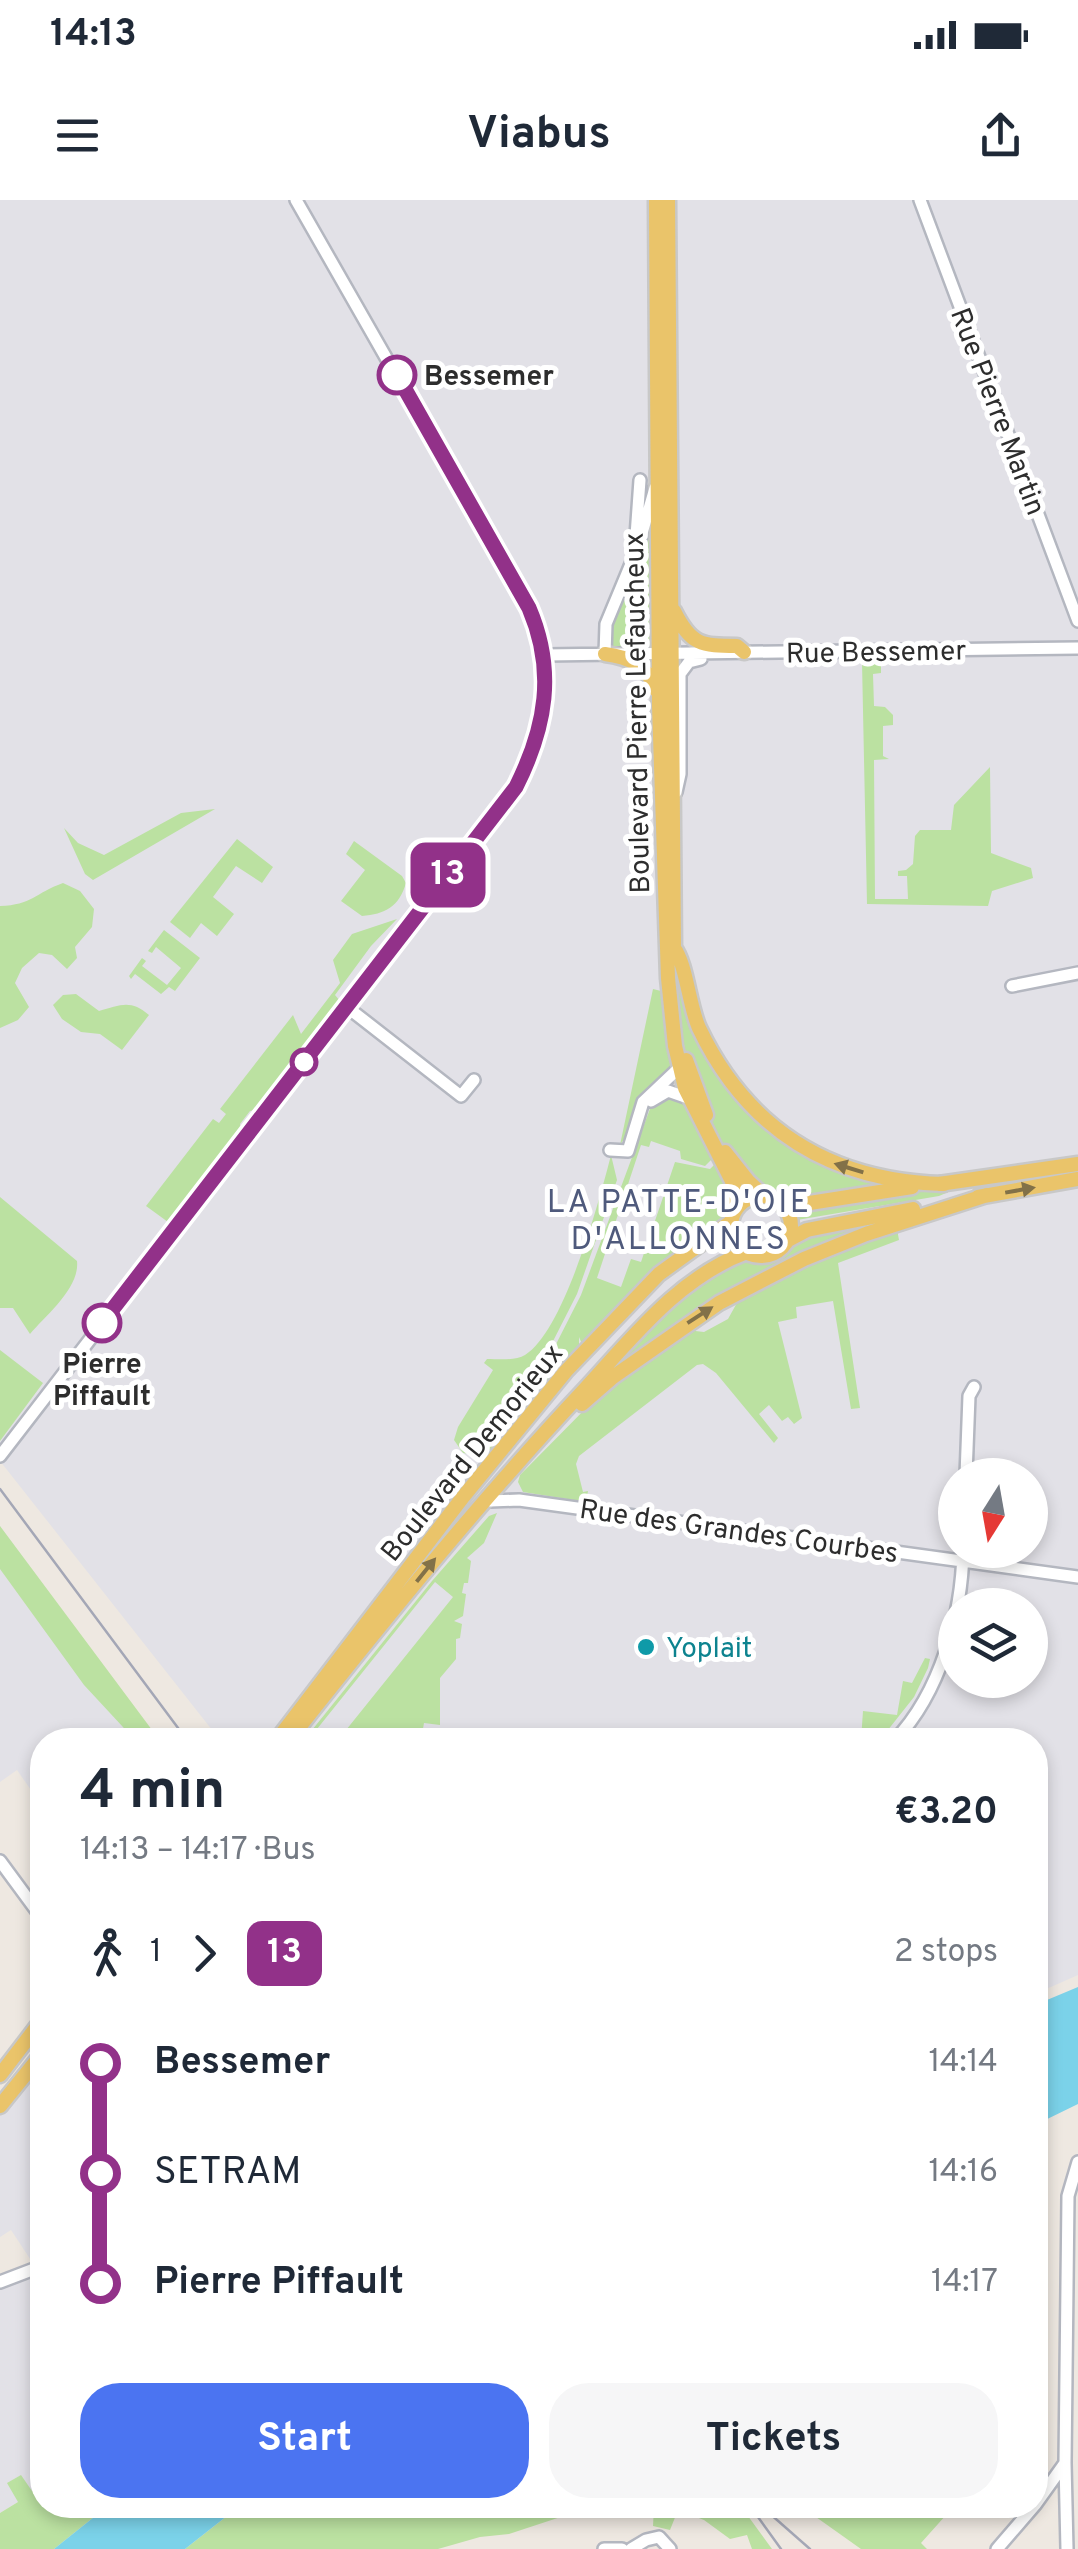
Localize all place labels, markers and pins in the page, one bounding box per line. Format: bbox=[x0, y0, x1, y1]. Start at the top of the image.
marker: Bessemer bbox=[378, 356, 416, 394]
place label: Bessemer bbox=[424, 360, 554, 396]
unlabelled marker bbox=[291, 1049, 317, 1075]
marker: Pierre Piffault bbox=[83, 1304, 121, 1342]
place label: Pierre Piffault bbox=[53, 1348, 151, 1416]
place label: Yoplait bbox=[666, 1632, 752, 1668]
marker: Yoplait bbox=[635, 1636, 657, 1658]

